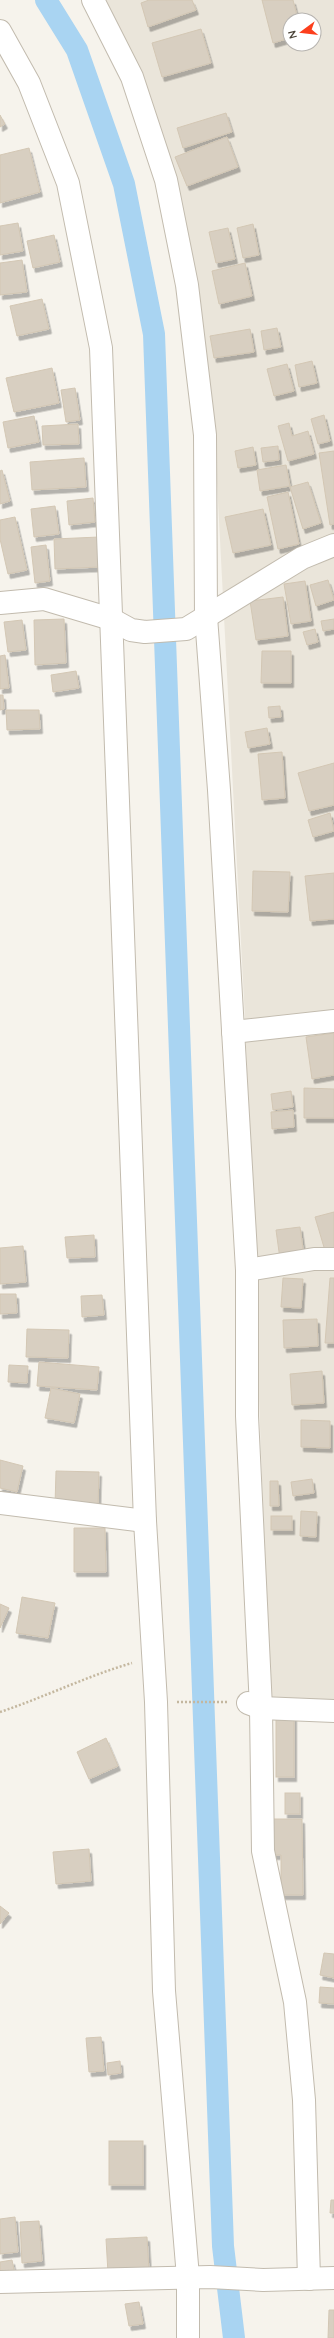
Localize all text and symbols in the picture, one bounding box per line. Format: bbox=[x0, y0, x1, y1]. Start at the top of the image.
north arrow bbox=[282, 12, 322, 52]
text: N bbox=[285, 29, 300, 40]

